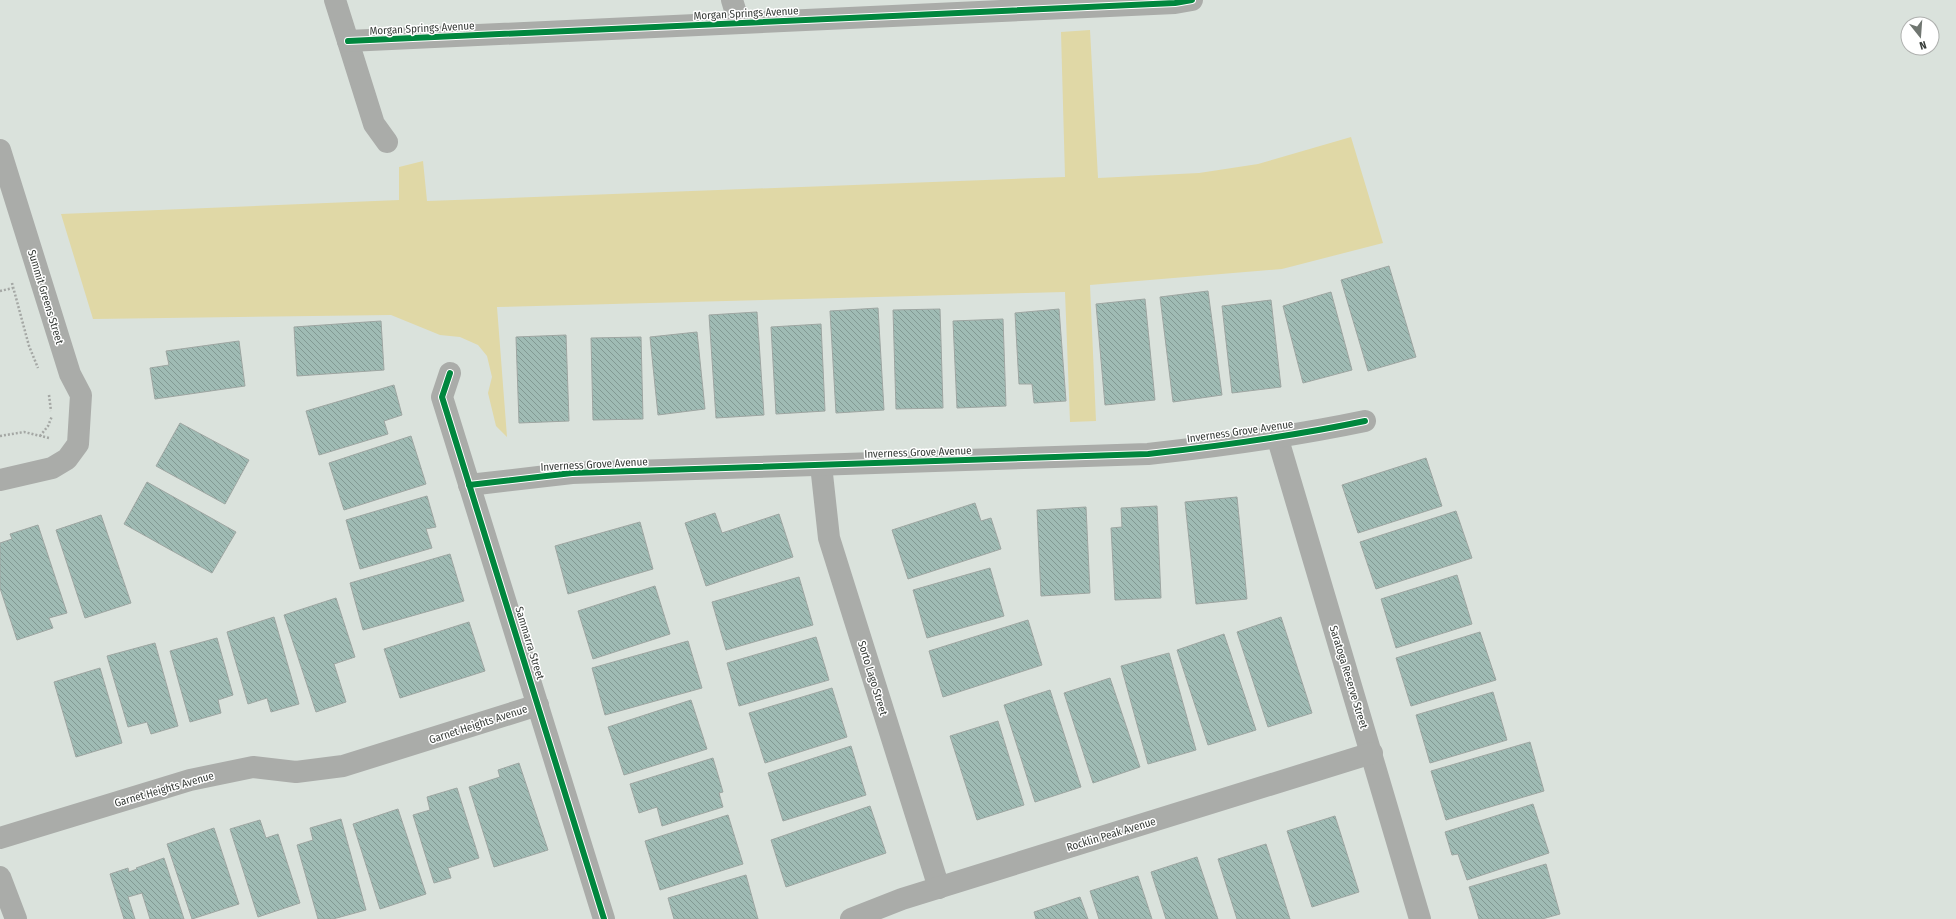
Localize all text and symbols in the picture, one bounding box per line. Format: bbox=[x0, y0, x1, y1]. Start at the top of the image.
street label: Morgan Springs Avenue bbox=[693, 4, 799, 23]
north arrow bbox=[1900, 16, 1940, 56]
street label: Morgan Springs Avenue bbox=[369, 19, 475, 38]
text: N bbox=[1918, 38, 1928, 52]
street label: Summit Greens Street bbox=[25, 248, 66, 346]
street label: Inverness Grove Avenue bbox=[1186, 418, 1294, 445]
street label: Inverness Grove Avenue bbox=[864, 444, 972, 461]
street label: Inverness Grove Avenue bbox=[540, 455, 648, 474]
street label: Sammarra Street bbox=[512, 605, 547, 682]
street label: Saratoga Reserve Street bbox=[1327, 624, 1371, 731]
street label: Sorto Lago Street bbox=[855, 639, 890, 717]
street label: Garnet Heights Avenue bbox=[427, 702, 529, 747]
street label: Garnet Heights Avenue bbox=[113, 769, 215, 810]
street label: Rocklin Peak Avenue bbox=[1065, 815, 1157, 854]

